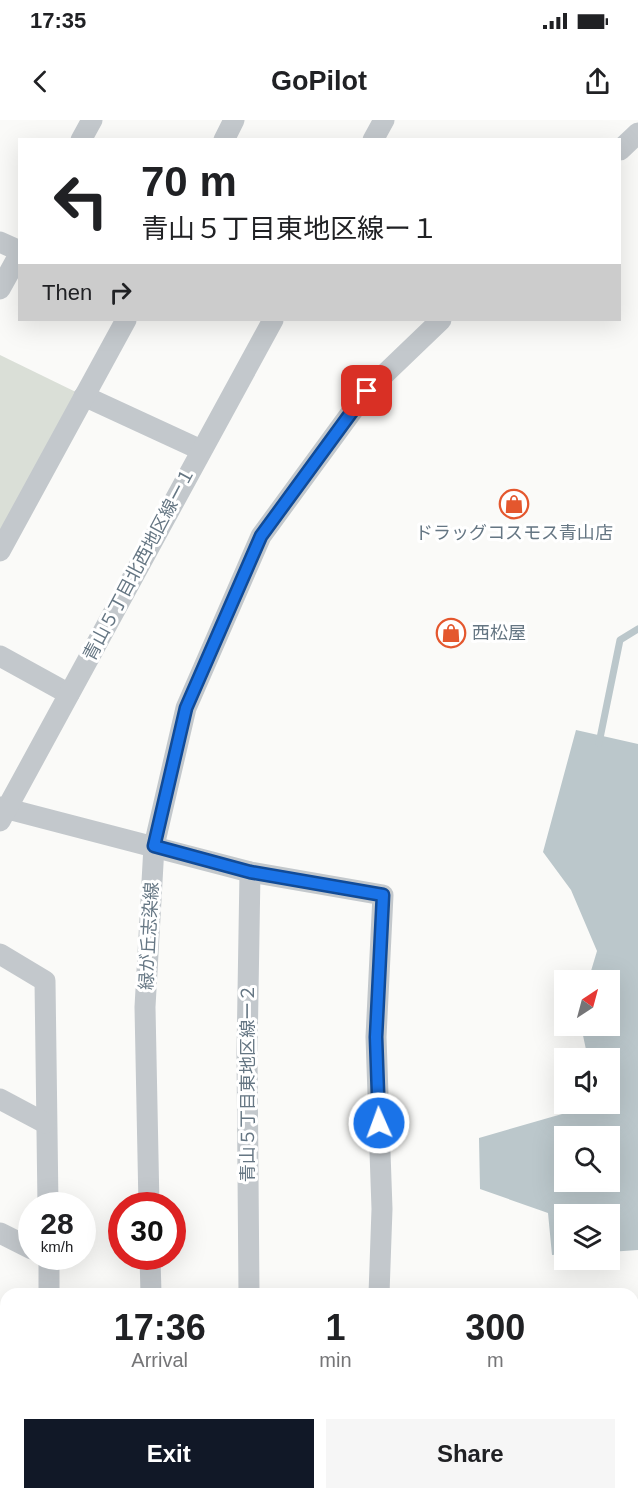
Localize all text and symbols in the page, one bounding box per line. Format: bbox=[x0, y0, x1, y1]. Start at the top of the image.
text: 17:35 bbox=[30, 8, 86, 33]
icon: back bbox=[24, 65, 57, 98]
icon: share bbox=[581, 65, 614, 98]
text: GoPilot bbox=[271, 66, 367, 96]
text: 70 m bbox=[141, 158, 237, 205]
icon: left bbox=[42, 162, 120, 240]
text: 青山５丁目東地区線ー１ bbox=[141, 214, 438, 244]
icon: right bbox=[104, 276, 137, 309]
text: Then bbox=[42, 280, 92, 305]
pin bbox=[341, 365, 392, 416]
icon: arrive bbox=[350, 374, 383, 407]
street label: 青山５丁目北西地区線ー１ bbox=[79, 464, 199, 664]
shop icon: ドラッグコスモス青山店 bbox=[498, 488, 530, 520]
place label: ドラッグコスモス青山店 bbox=[415, 523, 613, 543]
shop icon: 西松屋 bbox=[435, 617, 467, 649]
place label: 西松屋 bbox=[472, 623, 526, 643]
street label: 緑が丘志染線 bbox=[136, 882, 162, 990]
north arrow bbox=[554, 970, 620, 1036]
map controls bbox=[554, 970, 620, 1270]
street label: 青山５丁目東地区線ー２ bbox=[238, 984, 258, 1182]
button: sound bbox=[554, 1048, 620, 1114]
position arrow bbox=[347, 1091, 411, 1155]
button: search bbox=[554, 1126, 620, 1192]
speed limit sign: 30 bbox=[108, 1192, 186, 1270]
button: layers bbox=[554, 1204, 620, 1270]
text: 28 bbox=[40, 1207, 74, 1240]
text: km/h bbox=[41, 1238, 73, 1255]
text: 17:36 bbox=[114, 1307, 206, 1348]
text: 1 bbox=[325, 1307, 345, 1348]
text: 300 bbox=[465, 1307, 525, 1348]
text: Arrival bbox=[131, 1349, 188, 1371]
text: min bbox=[319, 1349, 352, 1371]
text: m bbox=[487, 1349, 504, 1371]
button: Exit bbox=[24, 1419, 314, 1488]
button: Share bbox=[326, 1419, 615, 1488]

